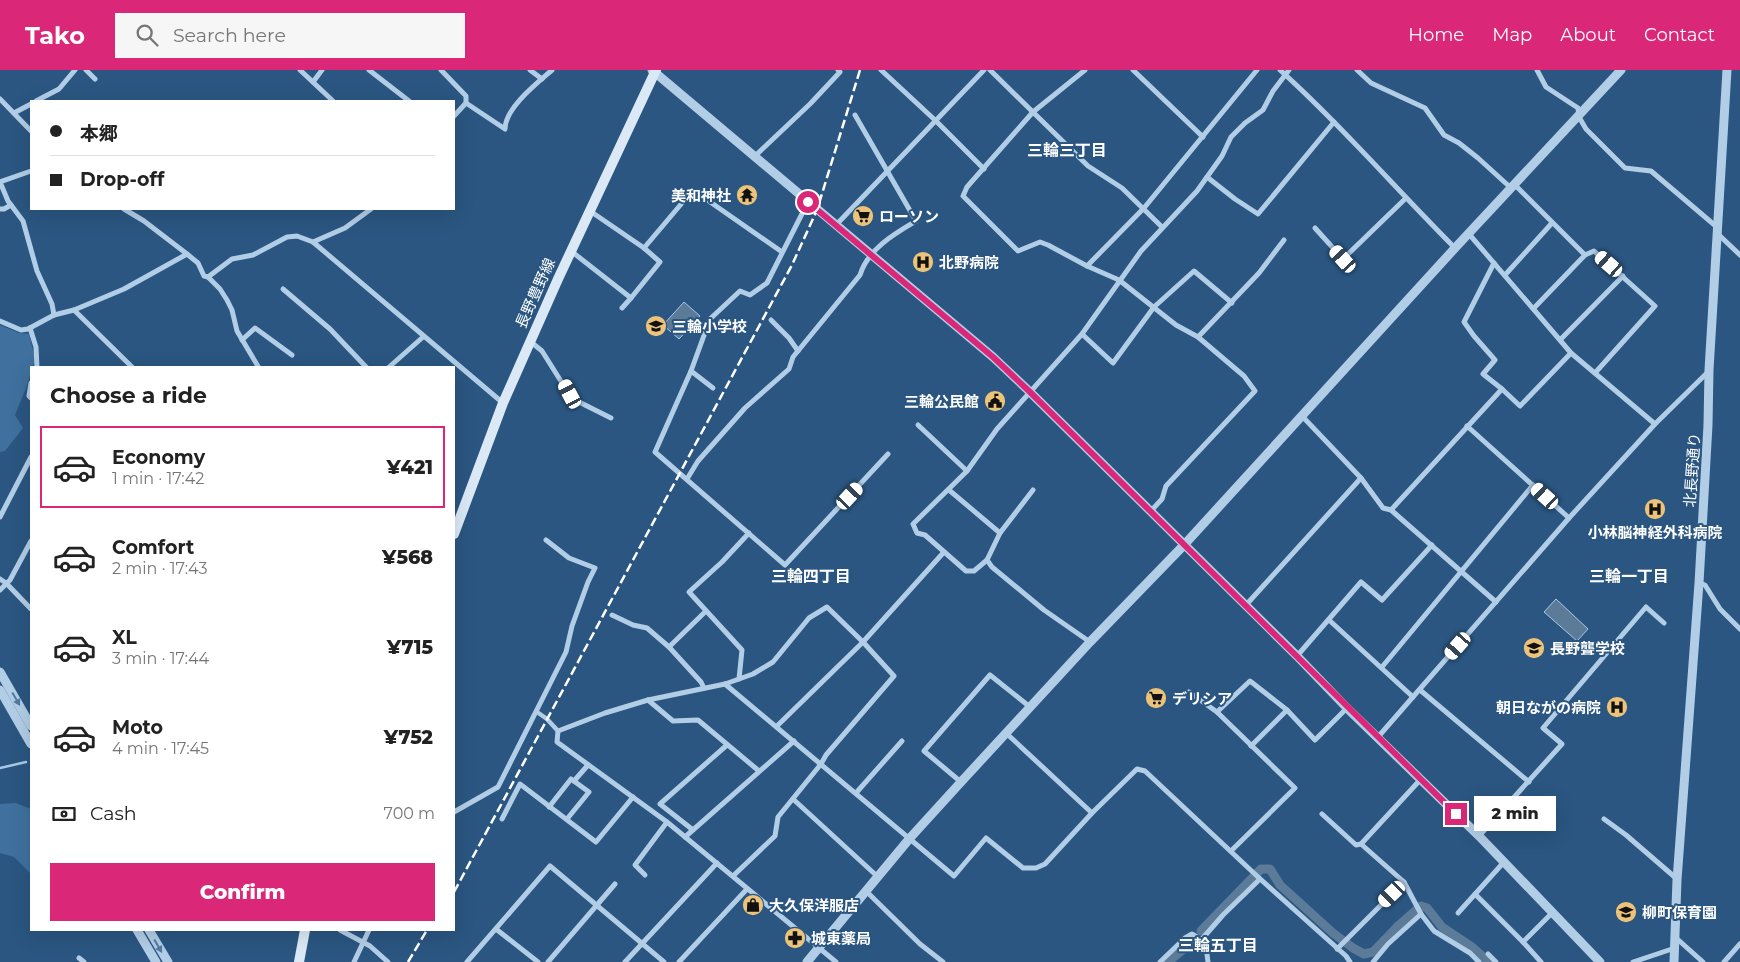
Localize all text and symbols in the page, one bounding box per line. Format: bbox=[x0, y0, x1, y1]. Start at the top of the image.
search box bbox=[115, 13, 465, 58]
text: Tako bbox=[25, 21, 85, 50]
icon: search bbox=[133, 21, 161, 49]
text: Search here bbox=[173, 24, 286, 47]
text: Home bbox=[1408, 24, 1464, 46]
text: Map bbox=[1492, 24, 1532, 46]
text: About bbox=[1560, 24, 1616, 46]
text: Contact bbox=[1644, 24, 1715, 46]
text: 本郷 bbox=[80, 122, 118, 145]
district label: 三輪三丁目 bbox=[1027, 141, 1107, 160]
text: Drop-off bbox=[80, 168, 164, 191]
temple icon: 美和神社 bbox=[735, 183, 759, 207]
place label: 美和神社 bbox=[671, 186, 731, 205]
route start bbox=[797, 191, 819, 213]
supermarket icon: ローソン bbox=[851, 204, 875, 228]
place label: ローソン bbox=[879, 207, 939, 226]
car bbox=[1327, 243, 1358, 275]
car bbox=[1592, 248, 1625, 280]
hospital icon: 北野病院 bbox=[911, 250, 935, 274]
place label: 北野病院 bbox=[939, 253, 999, 272]
street label: 長野豊野線 bbox=[511, 255, 559, 331]
school or university icon: 三輪小学校 bbox=[644, 314, 668, 338]
place label: 三輪小学校 bbox=[672, 317, 747, 336]
car bbox=[556, 377, 583, 411]
text: Choose a ride bbox=[50, 382, 207, 409]
public building icon: 三輪公民館 bbox=[983, 389, 1007, 413]
place label: 三輪公民館 bbox=[904, 392, 979, 411]
street label: 北長野通り bbox=[1680, 432, 1704, 508]
icon: car bbox=[52, 445, 97, 490]
text: Economy bbox=[112, 446, 205, 469]
text: ¥421 bbox=[387, 456, 433, 479]
text: 1 min · 17:42 bbox=[112, 469, 204, 488]
car bbox=[834, 480, 865, 512]
car bbox=[1528, 480, 1561, 512]
hospital icon: 小林脳神経外科病院 bbox=[1643, 497, 1667, 521]
place label: 小林脳神経外科病院 bbox=[1587, 523, 1723, 542]
icon: car bbox=[52, 535, 97, 580]
text: Comfort bbox=[112, 536, 194, 559]
text: ¥568 bbox=[382, 546, 433, 569]
text: 2 min · 17:43 bbox=[112, 559, 207, 578]
district label: 三輪四丁目 bbox=[771, 567, 851, 586]
district label: 三輪一丁目 bbox=[1589, 567, 1669, 586]
icon: car bbox=[52, 625, 97, 670]
text: XL bbox=[112, 626, 137, 649]
car bbox=[1442, 630, 1473, 662]
text: ¥715 bbox=[387, 636, 433, 659]
school or university icon: 長野聾学校 bbox=[1522, 636, 1546, 660]
place label: 長野聾学校 bbox=[1550, 639, 1625, 658]
text: 3 min · 17:44 bbox=[112, 649, 209, 668]
supermarket icon: デリシア bbox=[1144, 686, 1168, 710]
place label: デリシア bbox=[1172, 689, 1232, 708]
one-way arrow bbox=[11, 692, 20, 705]
hospital icon: 朝日ながの病院 bbox=[1605, 695, 1629, 719]
place label: 朝日ながの病院 bbox=[1496, 698, 1601, 717]
icon: car bbox=[52, 715, 97, 760]
text: Moto bbox=[112, 716, 163, 739]
text: ¥752 bbox=[384, 726, 433, 749]
text: 4 min · 17:45 bbox=[112, 739, 209, 758]
callout: 2 min bbox=[1474, 796, 1556, 832]
icon: cash bbox=[50, 800, 78, 828]
text: Cash bbox=[90, 802, 137, 825]
route end bbox=[1445, 803, 1467, 825]
text: 700 m bbox=[384, 804, 435, 823]
text: 2 min bbox=[1491, 804, 1539, 823]
button: Confirm bbox=[50, 863, 435, 921]
car bbox=[1376, 878, 1408, 910]
shop icon: 大久保洋服店 bbox=[741, 893, 765, 917]
place label: 大久保洋服店 bbox=[769, 896, 859, 915]
school or university icon: 柳町保育園 bbox=[1614, 900, 1638, 924]
place label: 柳町保育園 bbox=[1642, 903, 1717, 922]
pharmacy icon: 城東薬局 bbox=[783, 926, 807, 950]
place label: 城東薬局 bbox=[811, 929, 871, 948]
district label: 三輪五丁目 bbox=[1178, 936, 1258, 955]
one-way arrow bbox=[154, 939, 163, 953]

